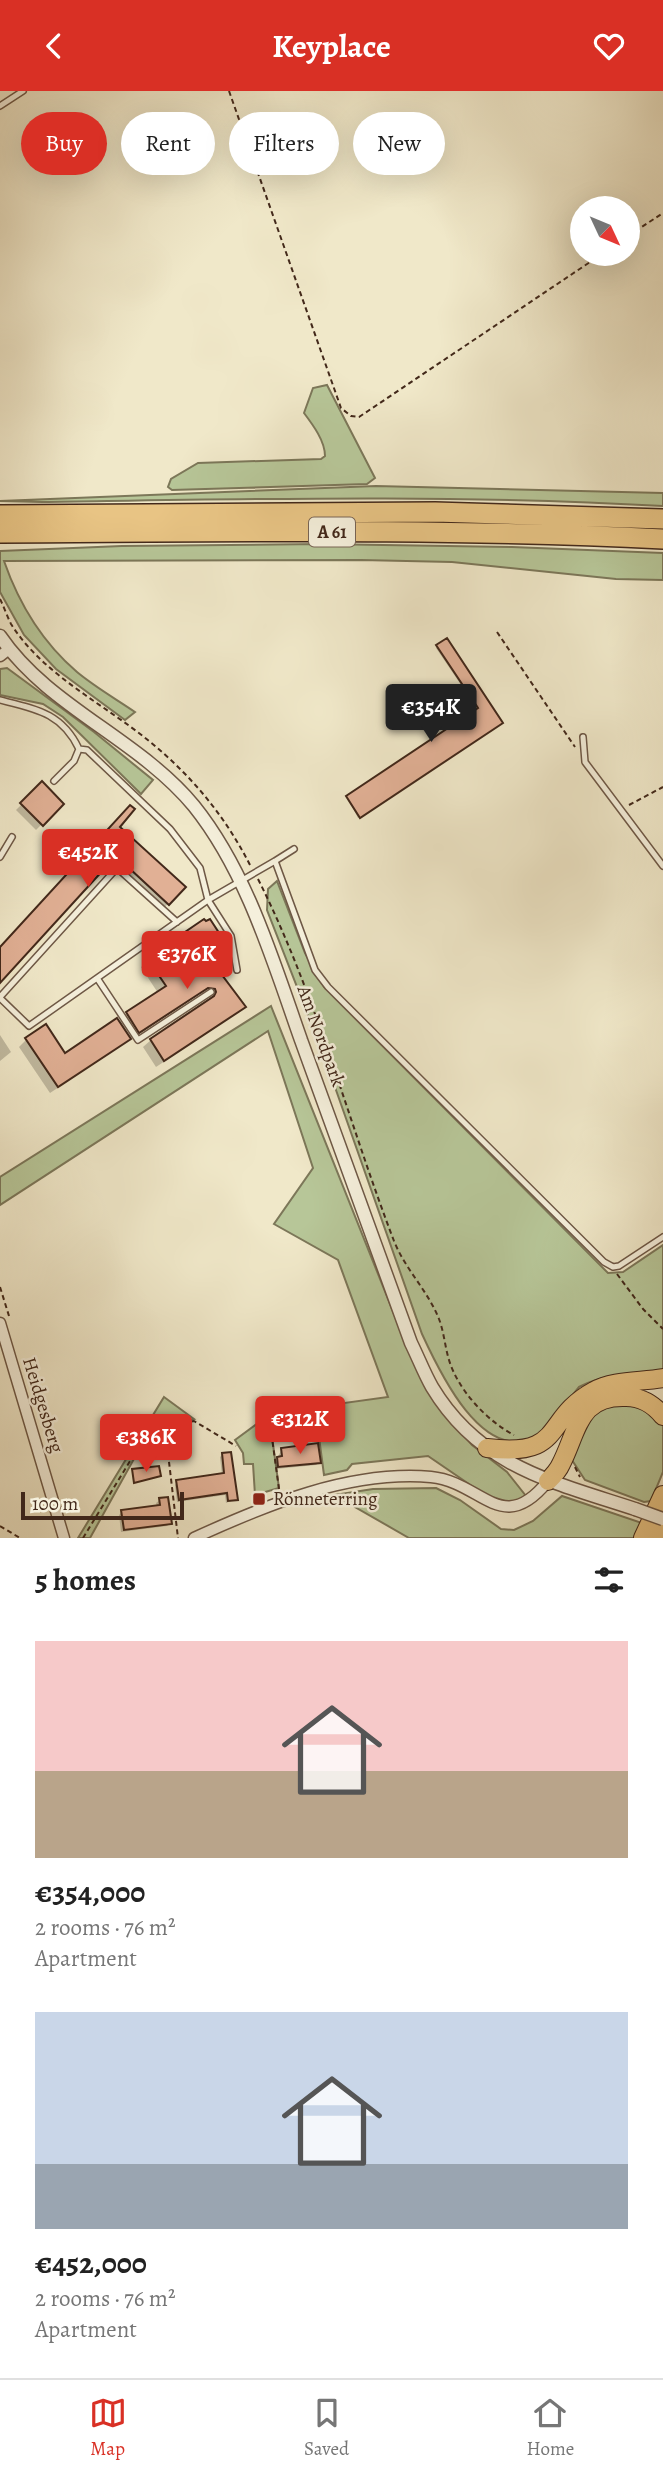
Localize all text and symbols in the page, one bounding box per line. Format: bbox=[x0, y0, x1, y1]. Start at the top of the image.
text: Keyplace bbox=[272, 24, 391, 68]
icon: back bbox=[35, 27, 73, 65]
icon: heart bbox=[590, 27, 628, 65]
chip: Buy bbox=[21, 112, 107, 175]
chip: Rent bbox=[121, 112, 215, 175]
chip: Filters bbox=[229, 112, 339, 175]
chip: New bbox=[353, 112, 445, 175]
north arrow bbox=[570, 196, 640, 266]
map controls bbox=[570, 196, 640, 266]
road number: A 61 bbox=[309, 517, 355, 547]
pin: €354K bbox=[382, 685, 480, 744]
text: €354K bbox=[402, 691, 460, 722]
pin: €452K bbox=[39, 829, 137, 889]
text: €452K bbox=[58, 836, 118, 867]
pin: €376K bbox=[138, 932, 236, 991]
text: €376K bbox=[158, 938, 216, 969]
street label: Am Nordpark bbox=[290, 981, 352, 1091]
street label: Heidgesberg bbox=[16, 1354, 70, 1456]
pin: €312K bbox=[251, 1397, 349, 1456]
text: €312K bbox=[271, 1403, 329, 1434]
pin: €386K bbox=[97, 1415, 195, 1474]
text: €386K bbox=[116, 1421, 176, 1452]
place label: Rönneterring bbox=[273, 1486, 378, 1512]
scale bar bbox=[21, 1489, 184, 1521]
text: 100 m bbox=[32, 1491, 78, 1517]
marker: Rönneterring bbox=[251, 1491, 267, 1507]
text: 5 homes bbox=[35, 1560, 136, 1600]
icon: filters bbox=[590, 1561, 628, 1599]
icon: home bbox=[269, 1687, 395, 1813]
text: €354,000 bbox=[35, 1872, 145, 1912]
text: 2 rooms · 76 m² bbox=[35, 1912, 176, 1943]
text: Apartment bbox=[35, 1943, 137, 1974]
icon: home bbox=[269, 2058, 395, 2184]
text: €452,000 bbox=[35, 2243, 147, 2283]
text: 2 rooms · 76 m² bbox=[35, 2283, 176, 2314]
text: Apartment bbox=[35, 2314, 137, 2345]
tab: Map bbox=[89, 2394, 127, 2462]
tab: Saved bbox=[304, 2394, 349, 2462]
tab: Home bbox=[527, 2394, 574, 2462]

